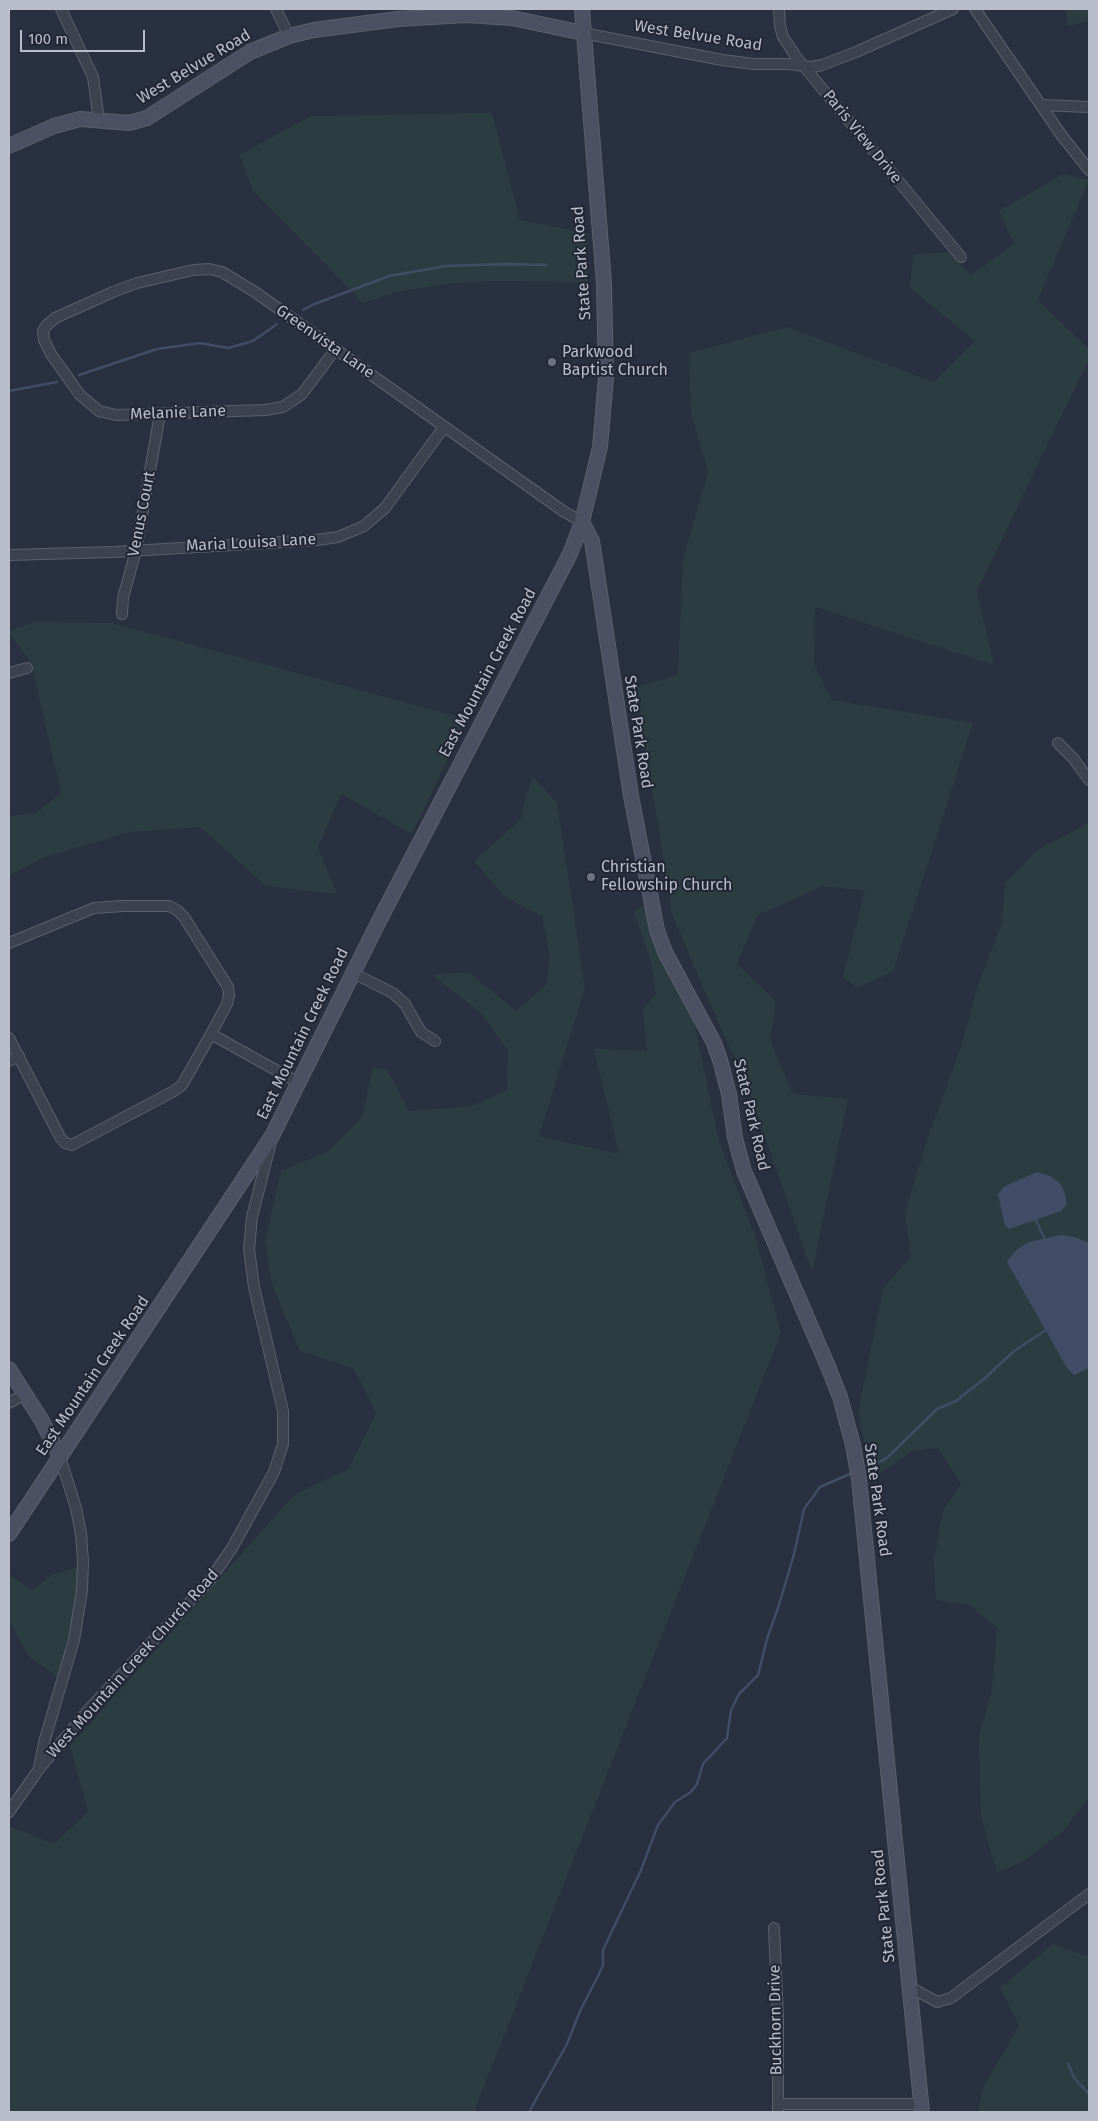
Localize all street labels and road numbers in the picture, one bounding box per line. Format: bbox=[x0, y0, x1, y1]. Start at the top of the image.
street label: West Belvue Road bbox=[633, 16, 763, 56]
street label: West Belvue Road bbox=[134, 25, 254, 109]
street label: Paris View Drive bbox=[818, 86, 906, 188]
street label: State Park Road bbox=[568, 205, 596, 321]
street label: Greenvista Lane bbox=[272, 301, 378, 383]
street label: Melanie Lane bbox=[130, 402, 226, 424]
street label: Venus Court bbox=[124, 470, 160, 558]
street label: Maria Louisa Lane bbox=[185, 530, 317, 556]
street label: East Mountain Creek Road bbox=[435, 585, 541, 761]
street label: State Park Road bbox=[620, 674, 656, 790]
street label: East Mountain Creek Road bbox=[253, 945, 353, 1123]
street label: State Park Road bbox=[729, 1057, 773, 1173]
street label: East Mountain Creek Road bbox=[32, 1292, 154, 1460]
street label: State Park Road bbox=[860, 1442, 894, 1558]
street label: West Mountain Creek Church Road bbox=[43, 1565, 223, 1763]
street label: State Park Road bbox=[868, 1848, 900, 1964]
street label: Buckhorn Drive bbox=[765, 1964, 787, 2076]

